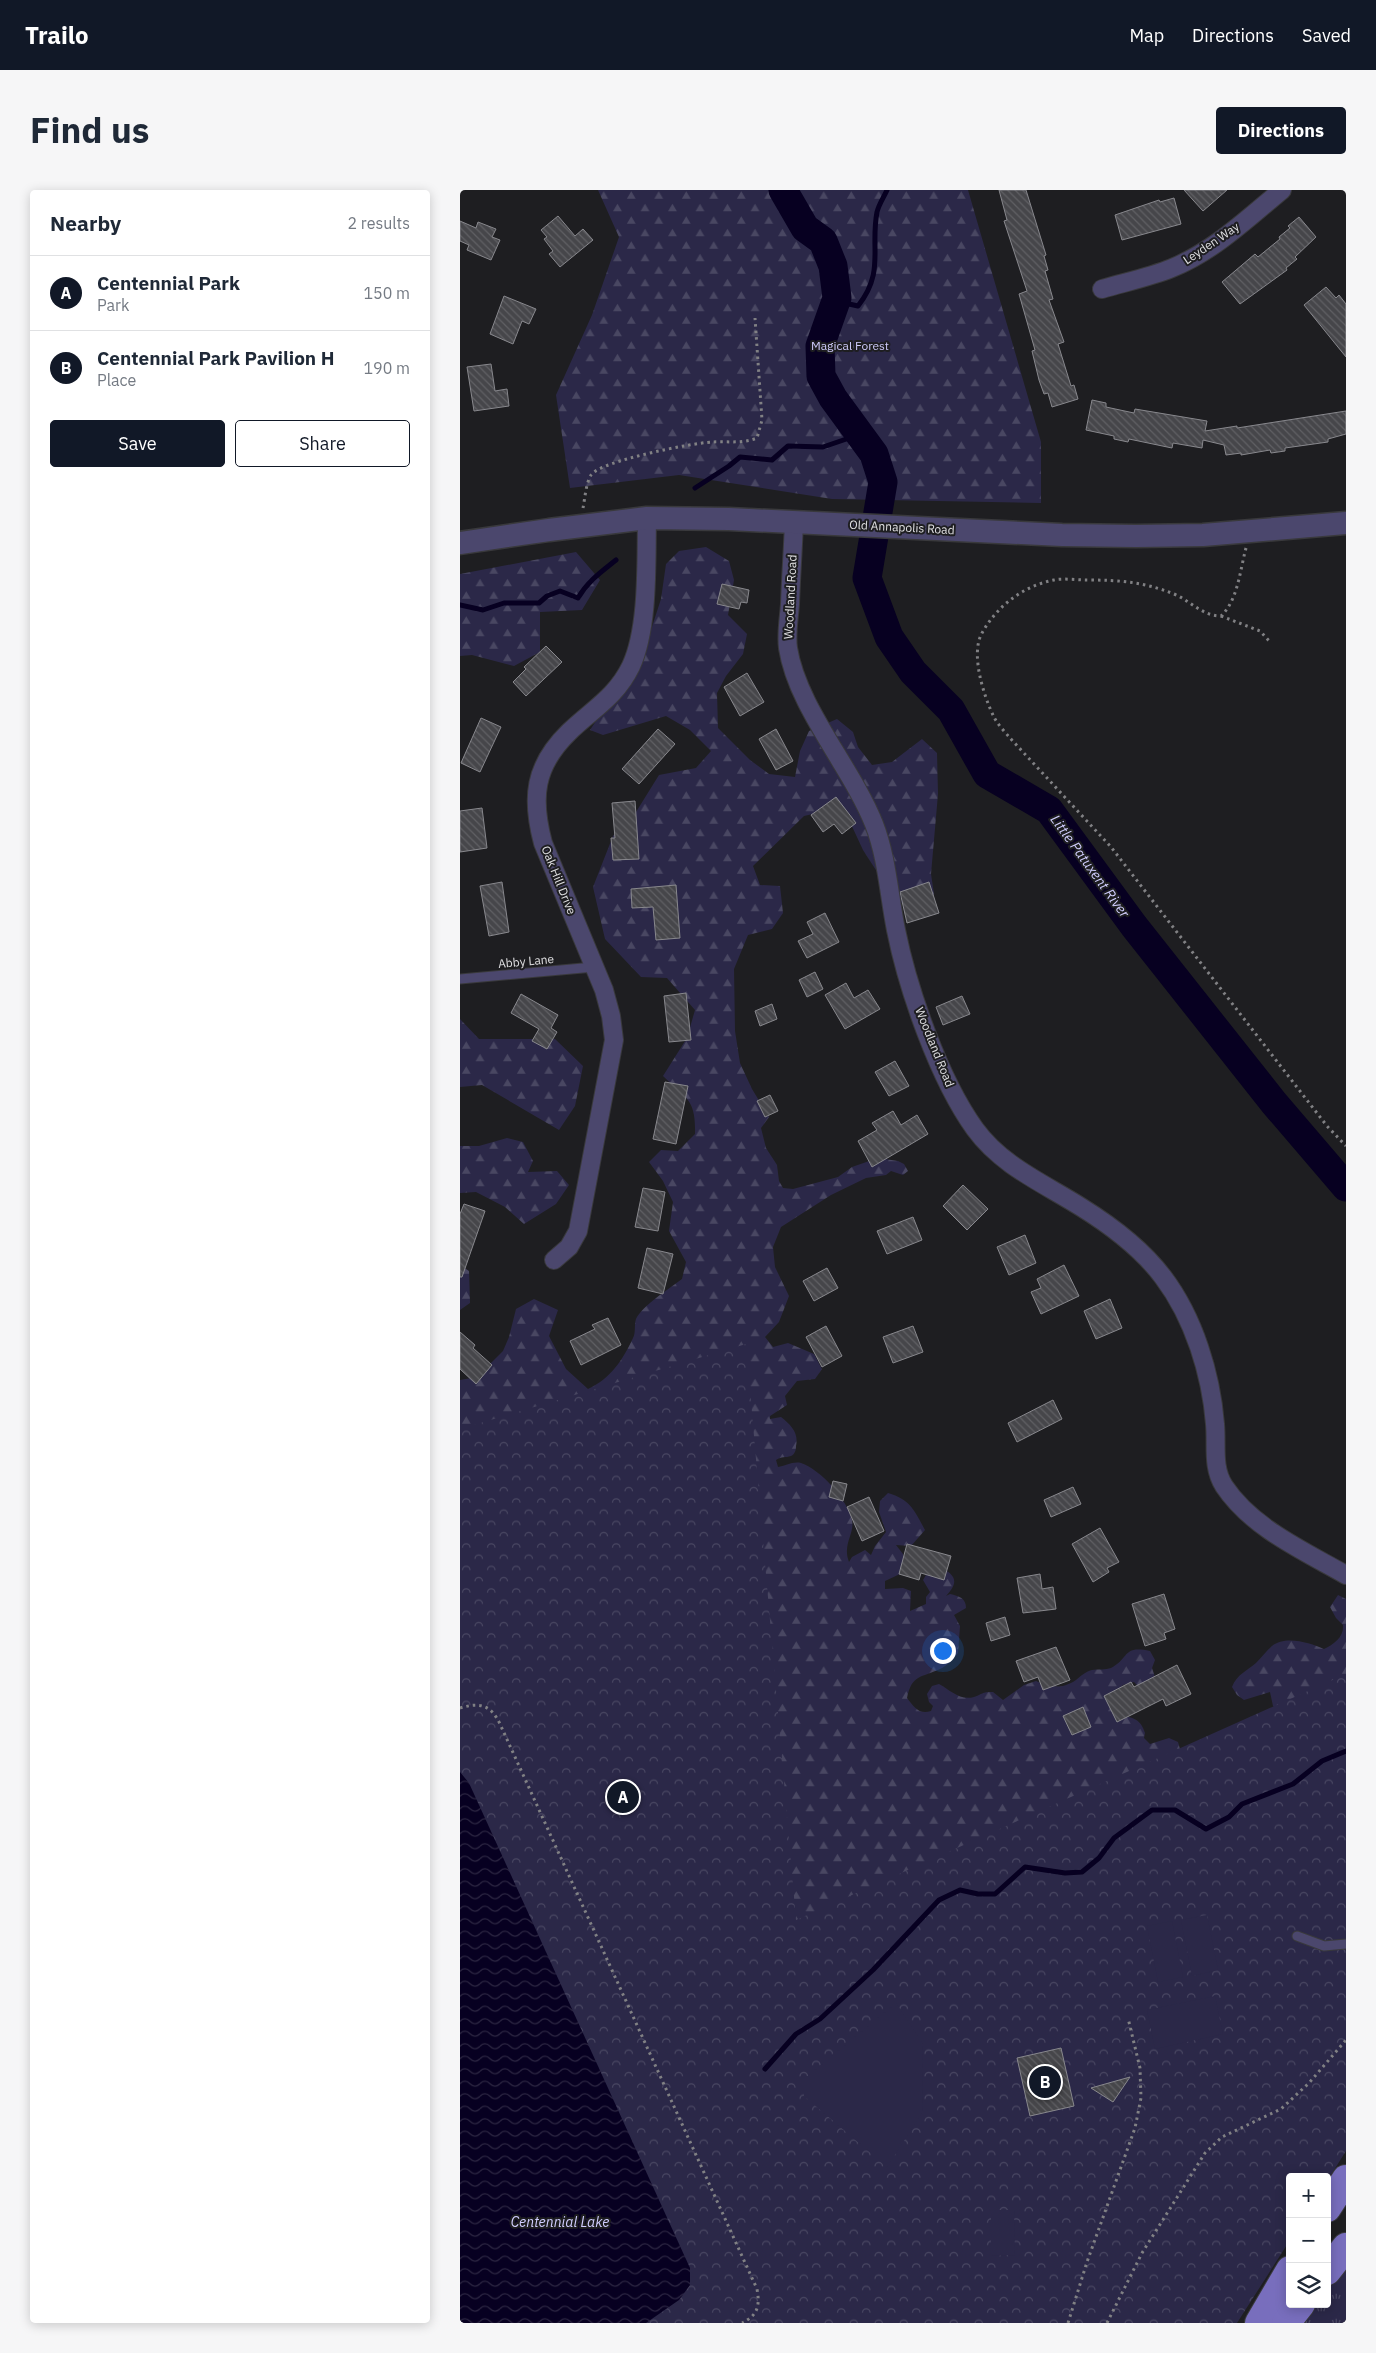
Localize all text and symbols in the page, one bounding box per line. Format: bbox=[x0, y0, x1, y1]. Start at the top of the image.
text: Trailo bbox=[25, 19, 89, 51]
text: Map bbox=[1129, 24, 1164, 47]
text: Directions bbox=[1192, 24, 1274, 47]
text: Saved bbox=[1302, 24, 1351, 47]
text: Find us bbox=[30, 107, 149, 153]
button: Directions bbox=[1216, 107, 1346, 154]
text: Nearby bbox=[50, 209, 121, 237]
text: 2 results bbox=[347, 213, 410, 233]
street label: Leyden Way bbox=[1180, 219, 1242, 267]
text: Centennial Park bbox=[97, 271, 240, 295]
text: A bbox=[61, 283, 71, 303]
text: 150 m bbox=[363, 283, 410, 303]
text: Park bbox=[97, 295, 129, 315]
park label: Magical Forest bbox=[811, 338, 889, 353]
text: Centennial Park Pavilion H bbox=[97, 346, 334, 370]
text: B bbox=[61, 358, 71, 378]
text: 190 m bbox=[363, 358, 410, 378]
text: Place bbox=[97, 370, 136, 390]
button: Save bbox=[50, 420, 225, 467]
button: Share bbox=[235, 420, 410, 467]
street label: Old Annapolis Road bbox=[849, 517, 955, 537]
street label: Woodland Road bbox=[780, 554, 800, 640]
water label: Little Patuxent River bbox=[1047, 811, 1134, 922]
street label: Oak Hill Drive bbox=[538, 843, 580, 917]
street label: Abby Lane bbox=[497, 951, 555, 971]
street label: Woodland Road bbox=[912, 1005, 958, 1089]
your location bbox=[930, 1638, 956, 1664]
pin: A bbox=[607, 1778, 639, 1816]
pin: B bbox=[1029, 2063, 1061, 2101]
map controls bbox=[1286, 2173, 1331, 2308]
button: + bbox=[1286, 2173, 1331, 2218]
water label: Centennial Lake bbox=[511, 2213, 609, 2231]
button: − bbox=[1286, 2218, 1331, 2263]
button: layers bbox=[1286, 2263, 1331, 2308]

